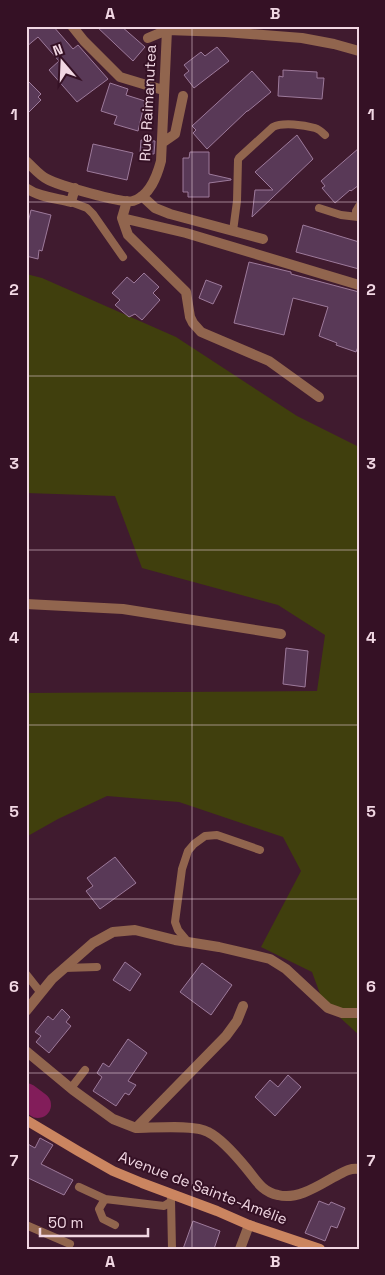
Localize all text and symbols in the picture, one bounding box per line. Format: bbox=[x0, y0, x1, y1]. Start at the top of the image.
text: A bbox=[105, 3, 115, 24]
text: B bbox=[270, 3, 280, 24]
north arrow bbox=[38, 38, 88, 88]
text: N bbox=[50, 40, 65, 60]
street label: Rue Raimanutea bbox=[135, 44, 160, 162]
text: 1 bbox=[10, 104, 18, 125]
text: 1 bbox=[367, 104, 375, 125]
text: 2 bbox=[9, 279, 19, 300]
text: 2 bbox=[366, 279, 376, 300]
text: 3 bbox=[9, 453, 19, 474]
text: 3 bbox=[366, 453, 376, 474]
text: 4 bbox=[9, 627, 19, 648]
text: 4 bbox=[366, 627, 376, 648]
text: 5 bbox=[9, 801, 19, 822]
text: 5 bbox=[366, 801, 376, 822]
text: 6 bbox=[9, 976, 19, 997]
text: 6 bbox=[366, 976, 376, 997]
street label: Avenue de Sainte-Amélie bbox=[116, 1147, 290, 1229]
text: 7 bbox=[10, 1150, 19, 1171]
text: 7 bbox=[367, 1150, 376, 1171]
scale bar bbox=[40, 1205, 148, 1237]
text: 50 m bbox=[48, 1213, 83, 1232]
text: A bbox=[105, 1251, 115, 1272]
text: B bbox=[270, 1251, 280, 1272]

